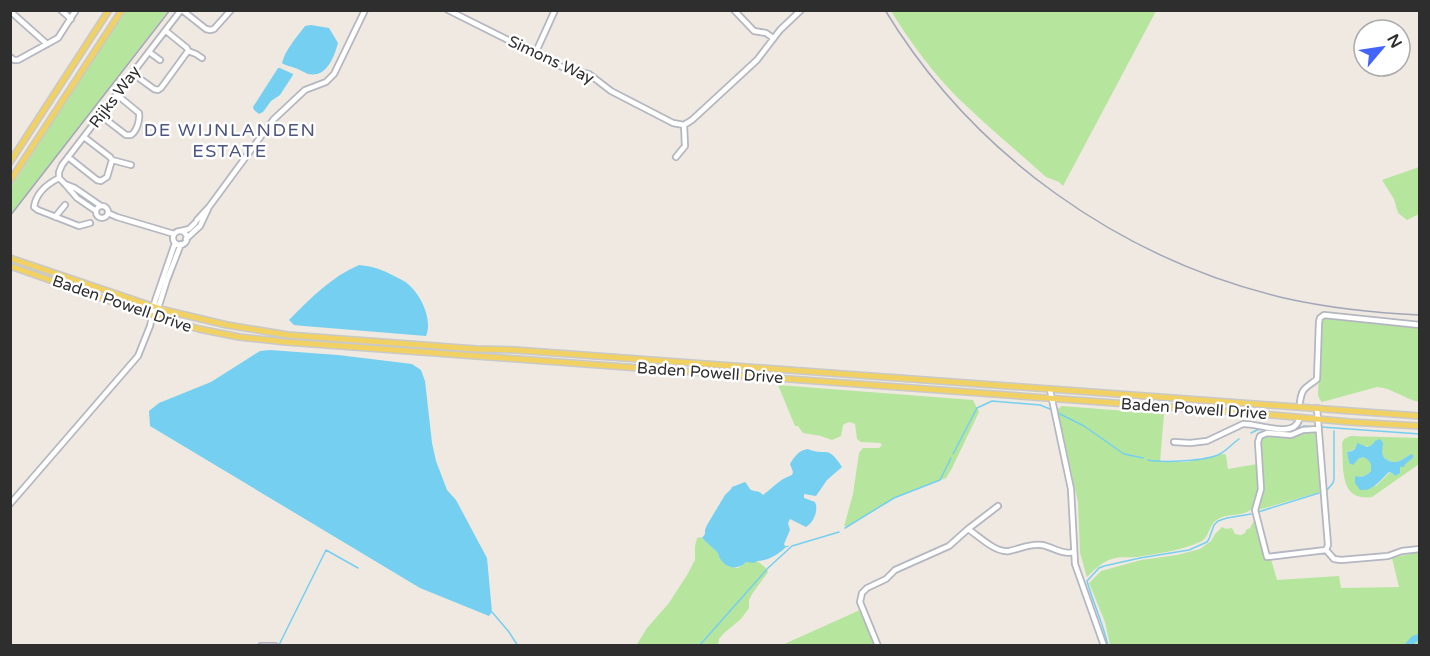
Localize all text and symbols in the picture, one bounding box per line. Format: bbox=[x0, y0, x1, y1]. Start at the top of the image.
north arrow bbox=[1352, 18, 1412, 78]
street label: Simons Way bbox=[505, 31, 598, 89]
text: N bbox=[1382, 31, 1406, 52]
street label: Rijks Way bbox=[85, 62, 145, 132]
district label: DE WIJNLANDEN ESTATE bbox=[144, 119, 316, 162]
street label: Baden Powell Drive bbox=[50, 271, 194, 337]
street label: Baden Powell Drive bbox=[636, 358, 784, 388]
street label: Baden Powell Drive bbox=[1120, 394, 1268, 424]

